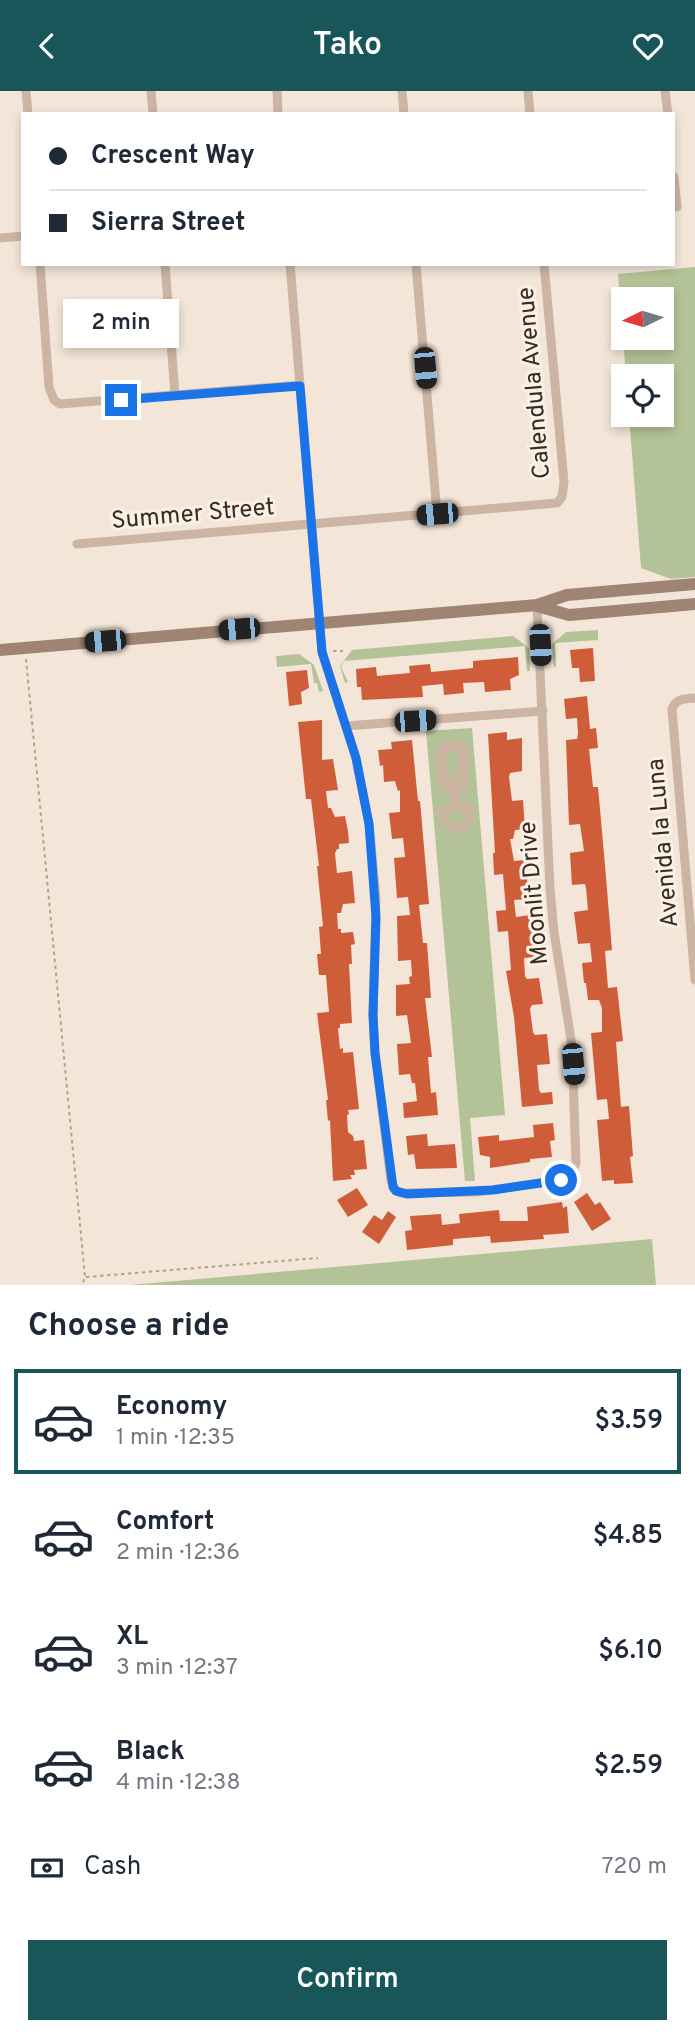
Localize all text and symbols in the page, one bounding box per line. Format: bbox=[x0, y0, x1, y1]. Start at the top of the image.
text: Tako bbox=[313, 26, 382, 66]
icon: back bbox=[28, 27, 66, 65]
icon: heart bbox=[629, 27, 667, 65]
text: Crescent Way bbox=[91, 140, 255, 173]
text: Sierra Street bbox=[91, 207, 245, 240]
street label: Calendula Avenue bbox=[512, 286, 558, 480]
north arrow bbox=[611, 287, 674, 350]
map controls bbox=[611, 287, 674, 427]
callout: 2 min bbox=[63, 299, 179, 347]
text: 2 min bbox=[91, 309, 151, 338]
car bbox=[413, 346, 438, 390]
button: locate bbox=[611, 364, 674, 427]
route end bbox=[105, 384, 137, 416]
street label: Summer Street bbox=[110, 493, 276, 537]
car bbox=[416, 502, 459, 526]
car bbox=[218, 617, 261, 641]
car bbox=[529, 623, 552, 667]
car bbox=[84, 629, 127, 653]
car bbox=[394, 709, 437, 733]
street label: Avenida la Luna bbox=[642, 757, 686, 929]
street label: Moonlit Drive bbox=[514, 820, 556, 966]
car bbox=[561, 1042, 586, 1086]
route start bbox=[545, 1164, 577, 1196]
text: Choose a ride bbox=[28, 1307, 229, 1347]
icon: car bbox=[32, 1390, 95, 1453]
text: Economy bbox=[116, 1391, 227, 1424]
text: $3.59 bbox=[594, 1405, 663, 1438]
text: 1 min · 12:35 bbox=[116, 1424, 235, 1453]
icon: car bbox=[32, 1505, 95, 1568]
text: Comfort bbox=[116, 1506, 214, 1539]
text: $4.85 bbox=[593, 1520, 663, 1553]
text: 2 min · 12:36 bbox=[116, 1539, 240, 1568]
icon: car bbox=[32, 1620, 95, 1683]
text: XL bbox=[116, 1621, 148, 1654]
text: $6.10 bbox=[598, 1635, 663, 1668]
text: 3 min · 12:37 bbox=[116, 1654, 238, 1683]
icon: car bbox=[32, 1735, 95, 1798]
text: Black bbox=[116, 1736, 185, 1769]
text: $2.59 bbox=[594, 1750, 663, 1783]
text: 4 min · 12:38 bbox=[116, 1769, 241, 1798]
icon: cash bbox=[28, 1849, 66, 1887]
text: Cash bbox=[84, 1851, 141, 1884]
text: 720 m bbox=[602, 1853, 667, 1882]
button: Confirm bbox=[28, 1940, 667, 2020]

